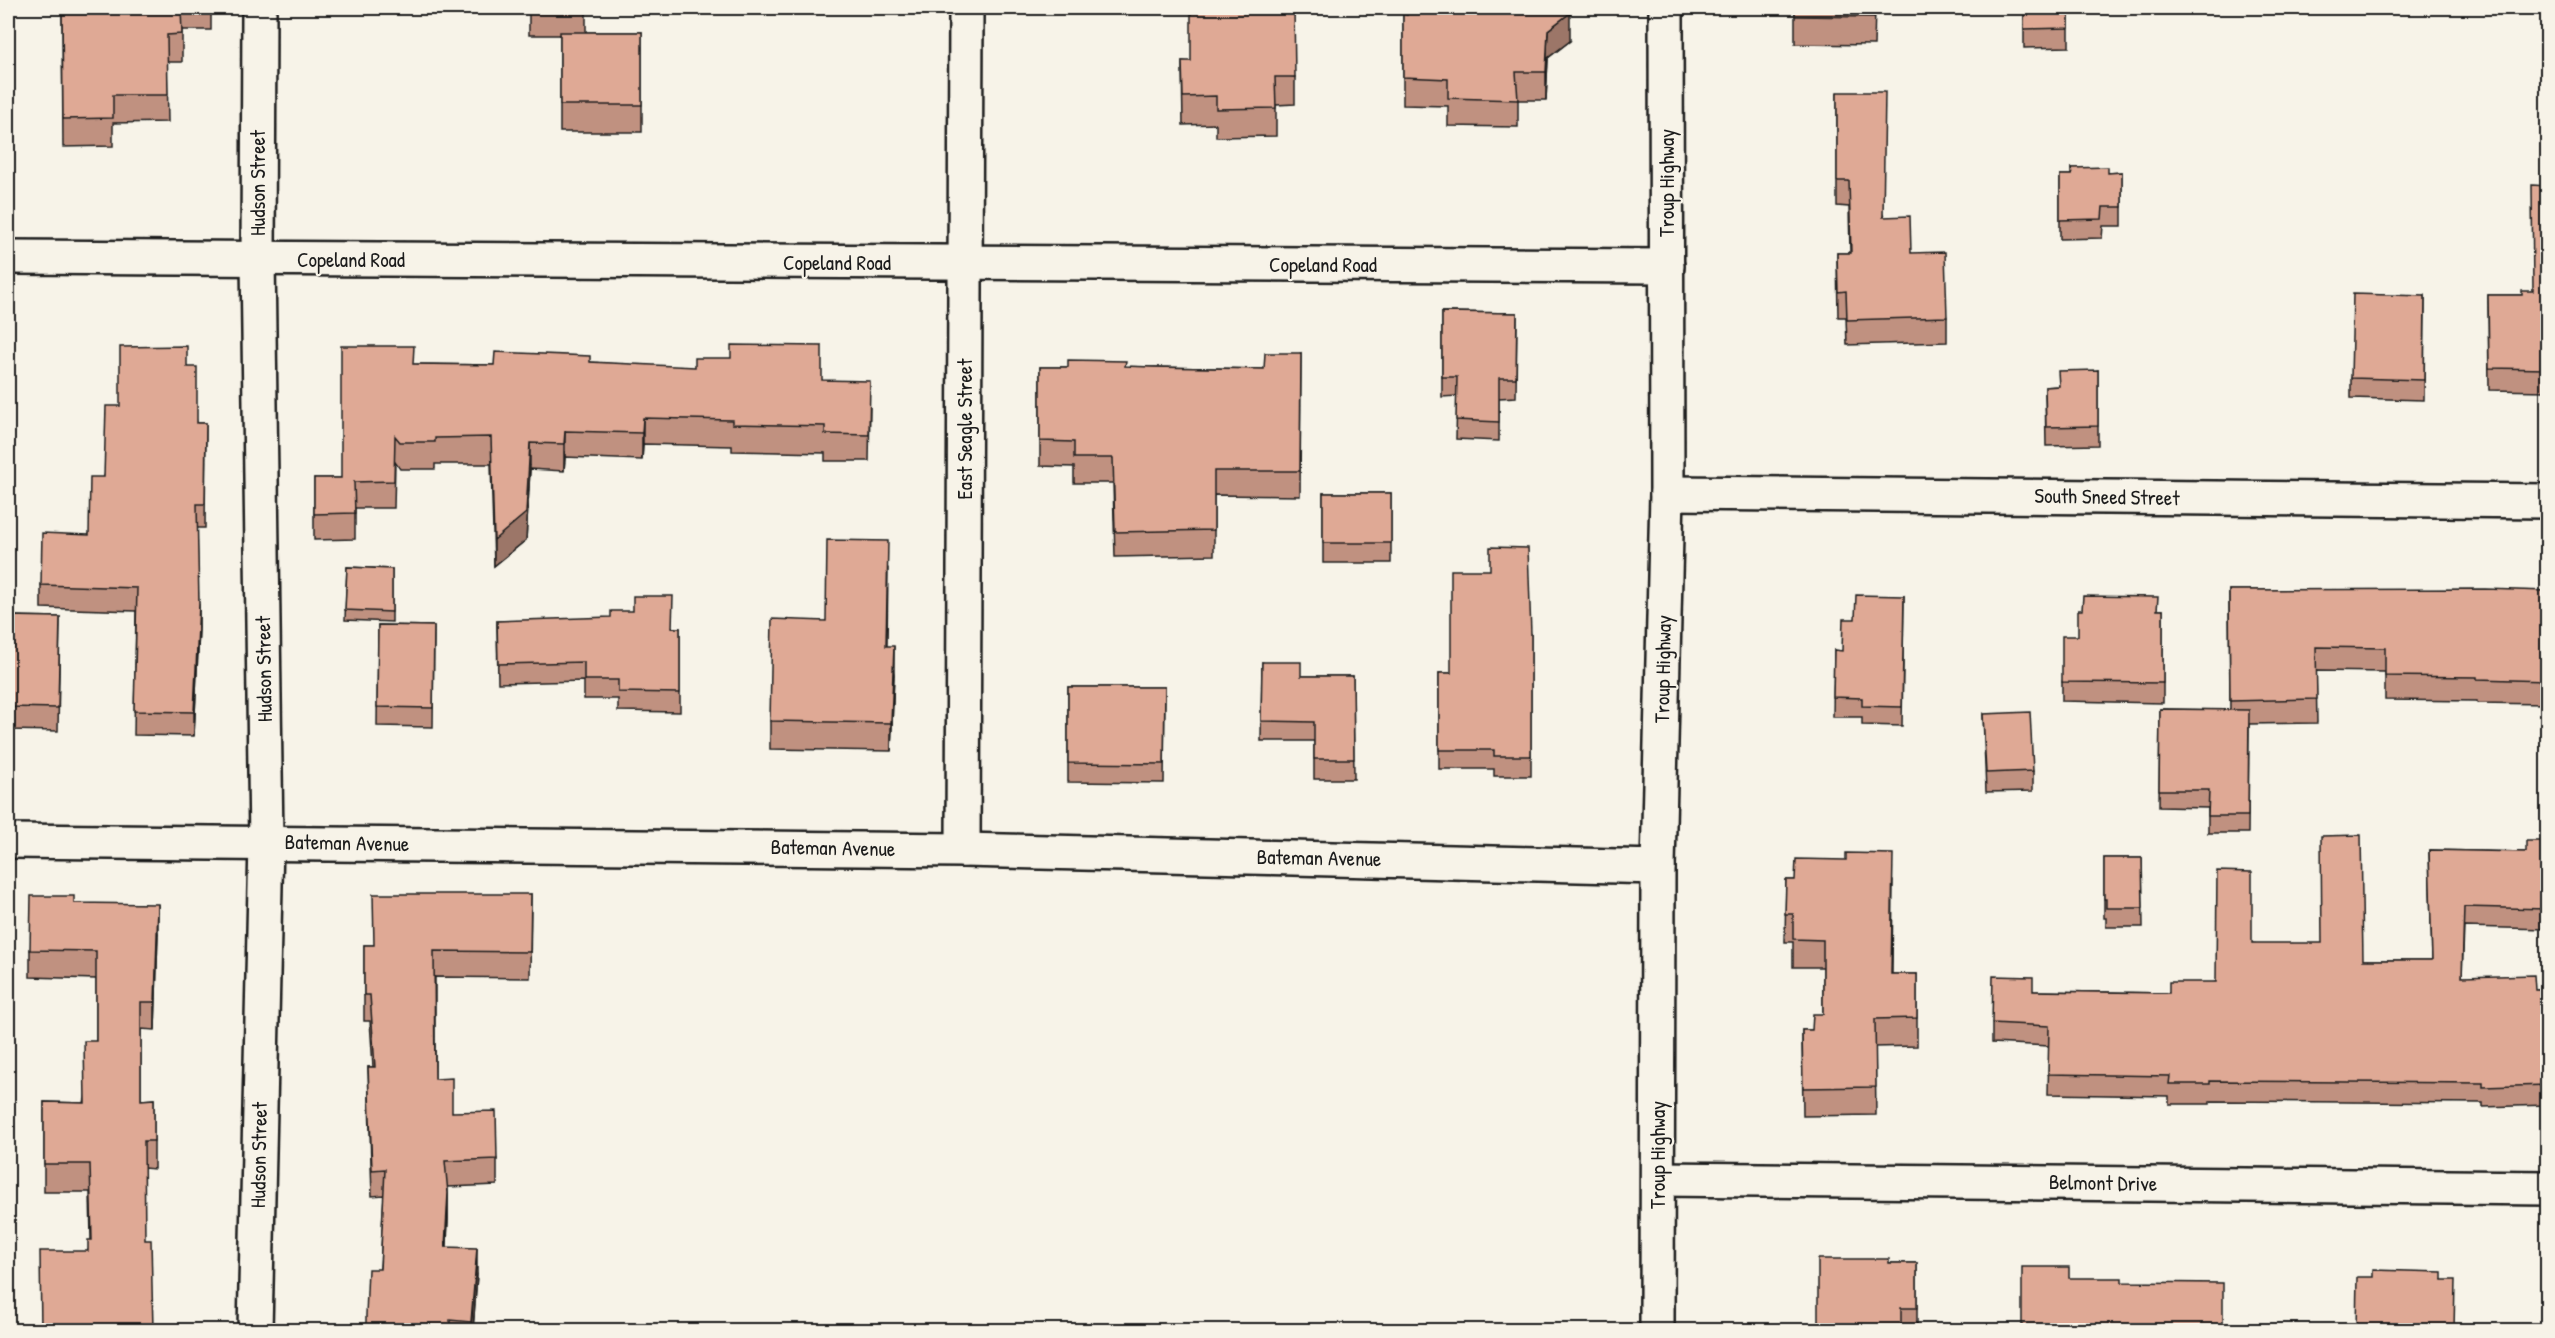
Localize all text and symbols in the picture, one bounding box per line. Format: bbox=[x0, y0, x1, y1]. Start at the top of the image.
street label: Hudson Street bbox=[243, 129, 272, 236]
street label: Troup Highway bbox=[1652, 129, 1681, 237]
street label: Copeland Road bbox=[297, 245, 405, 274]
street label: Copeland Road bbox=[783, 248, 891, 277]
street label: Copeland Road bbox=[1269, 250, 1377, 279]
street label: East Seagle Street bbox=[950, 358, 979, 499]
street label: South Sneed Street bbox=[2034, 481, 2181, 512]
street label: Hudson Street bbox=[248, 615, 279, 722]
street label: Troup Highway bbox=[1647, 615, 1678, 723]
street label: Bateman Avenue bbox=[284, 827, 410, 858]
street label: Bateman Avenue bbox=[770, 832, 896, 863]
street label: Bateman Avenue bbox=[1256, 842, 1382, 873]
street label: Hudson Street bbox=[243, 1101, 274, 1208]
street label: Troup Highway bbox=[1643, 1101, 1672, 1209]
street label: Belmont Drive bbox=[2049, 1167, 2157, 1198]

